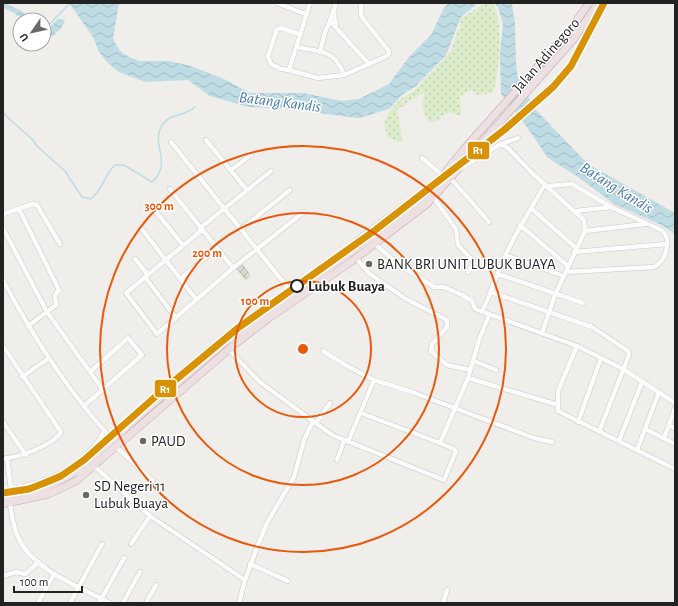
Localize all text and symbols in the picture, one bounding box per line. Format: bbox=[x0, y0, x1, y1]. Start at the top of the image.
north arrow bbox=[12, 12, 52, 52]
street label: Jalan Adinegoro bbox=[510, 15, 583, 95]
text: U bbox=[18, 31, 31, 43]
water label: Batang Kandis bbox=[238, 89, 322, 115]
line badge: R1 bbox=[467, 141, 490, 160]
text: R1 bbox=[473, 145, 483, 156]
water label: Batang Kandis bbox=[577, 159, 656, 216]
text: 300 m bbox=[144, 200, 174, 212]
text: 200 m bbox=[192, 247, 222, 259]
place label: BANK BRI UNIT LUBUK BUAYA bbox=[377, 257, 556, 272]
marker: BANK BRI UNIT LUBUK BUAYA bbox=[364, 259, 374, 269]
marker: Lubuk Buaya bbox=[290, 279, 304, 293]
place label: Lubuk Buaya bbox=[308, 279, 385, 294]
text: 100 m bbox=[241, 295, 269, 307]
centre of rings bbox=[296, 342, 310, 356]
line badge: R1 bbox=[154, 379, 177, 398]
text: R1 bbox=[160, 384, 170, 395]
place label: PAUD bbox=[151, 434, 186, 449]
marker: PAUD bbox=[138, 436, 148, 446]
place label: SD Negeri 11 Lubuk Buaya bbox=[94, 479, 168, 511]
marker: SD Negeri 11 Lubuk Buaya bbox=[81, 490, 91, 500]
scale bar bbox=[14, 568, 82, 594]
text: 100 m bbox=[20, 576, 48, 588]

